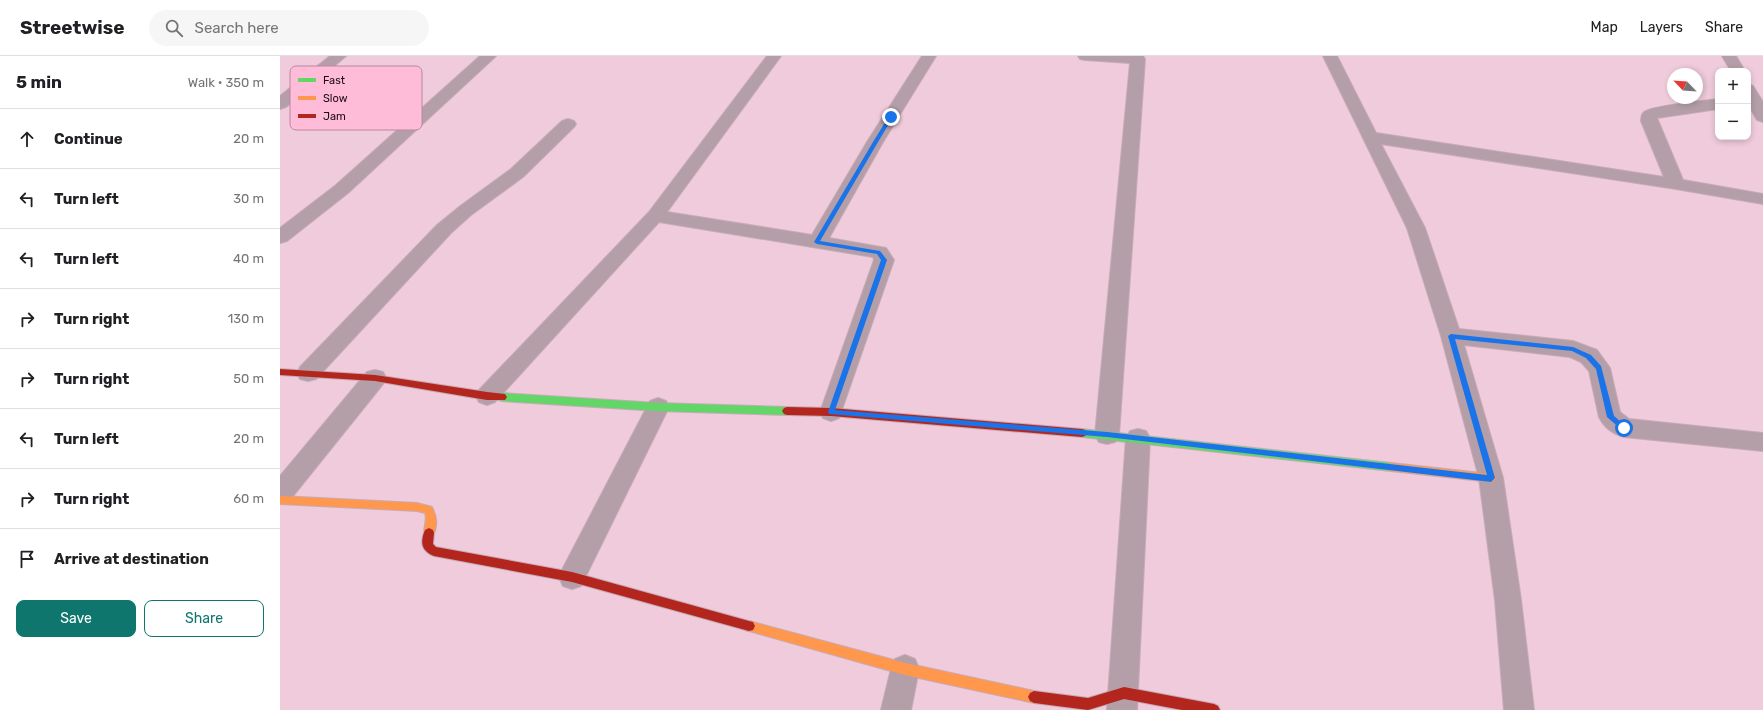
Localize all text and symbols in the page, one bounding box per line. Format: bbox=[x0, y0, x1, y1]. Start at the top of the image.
search box bbox=[149, 10, 429, 46]
text: Streetwise bbox=[20, 16, 125, 39]
icon: search bbox=[163, 17, 185, 39]
text: Search here bbox=[195, 19, 279, 37]
text: Map bbox=[1591, 19, 1618, 36]
text: Layers bbox=[1640, 19, 1683, 36]
text: Share bbox=[1705, 19, 1743, 36]
legend bbox=[290, 66, 422, 130]
north arrow bbox=[1667, 68, 1703, 104]
map controls bbox=[1715, 68, 1751, 140]
button: + bbox=[1715, 68, 1751, 104]
text: 5 min bbox=[16, 72, 62, 92]
text: Fast bbox=[323, 74, 346, 87]
text: Walk · 350 m bbox=[188, 75, 264, 90]
text: Slow bbox=[323, 92, 348, 105]
button: − bbox=[1715, 104, 1751, 140]
route end bbox=[882, 108, 900, 126]
text: Jam bbox=[323, 110, 346, 123]
icon: ahead bbox=[16, 128, 38, 150]
text: Continue bbox=[54, 130, 123, 148]
text: 20 m bbox=[233, 131, 264, 146]
icon: left bbox=[16, 188, 38, 210]
text: Turn left bbox=[54, 190, 119, 208]
text: 30 m bbox=[233, 191, 264, 206]
icon: left bbox=[16, 248, 38, 270]
text: Turn left bbox=[54, 250, 119, 268]
text: 40 m bbox=[233, 251, 264, 266]
icon: right bbox=[16, 308, 38, 330]
text: Turn right bbox=[54, 310, 129, 328]
text: 130 m bbox=[228, 311, 264, 326]
icon: right bbox=[16, 368, 38, 390]
text: Turn right bbox=[54, 370, 129, 388]
text: 50 m bbox=[233, 371, 264, 386]
route start bbox=[1615, 419, 1633, 437]
icon: left bbox=[16, 428, 38, 450]
text: Turn left bbox=[54, 430, 119, 448]
text: 20 m bbox=[233, 431, 264, 446]
icon: right bbox=[16, 488, 38, 510]
text: Turn right bbox=[54, 490, 129, 508]
text: 60 m bbox=[233, 491, 264, 506]
icon: arrive bbox=[16, 548, 38, 570]
text: Arrive at destination bbox=[54, 550, 209, 568]
button: Save bbox=[16, 600, 136, 637]
button: Share bbox=[144, 600, 264, 637]

